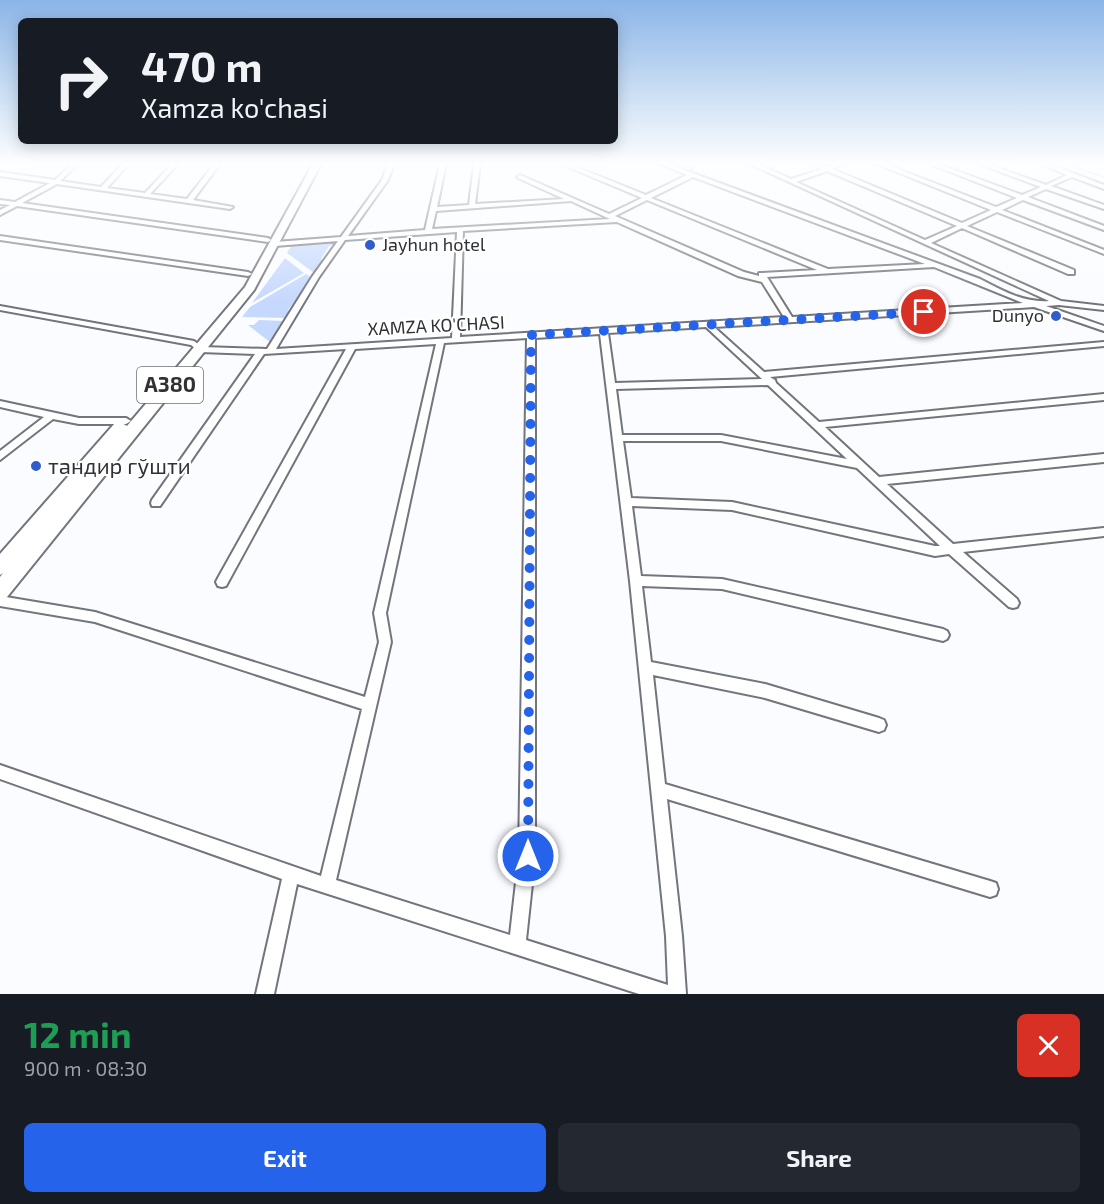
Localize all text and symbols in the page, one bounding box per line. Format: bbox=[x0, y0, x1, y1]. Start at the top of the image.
text: 470 m bbox=[141, 40, 263, 90]
icon: right bbox=[42, 42, 120, 120]
text: Xamza ko'chasi bbox=[141, 91, 328, 123]
place label: Jayhun hotel bbox=[382, 233, 486, 255]
marker: Jayhun hotel bbox=[363, 238, 377, 252]
pin bbox=[898, 286, 949, 337]
icon: arrive bbox=[907, 295, 940, 328]
place label: Dunyo bbox=[992, 304, 1044, 326]
marker: Dunyo bbox=[1049, 309, 1063, 323]
street label: XAMZA KO'CHASI bbox=[367, 310, 505, 340]
road number: A380 bbox=[137, 367, 203, 403]
place label: тандир гўшти bbox=[48, 452, 191, 479]
marker: тандир гўшти bbox=[29, 459, 43, 473]
position arrow bbox=[496, 824, 560, 888]
text: 12 min bbox=[24, 1012, 132, 1055]
button: close bbox=[1017, 1014, 1080, 1077]
text: 900 m · 08:30 bbox=[24, 1056, 147, 1080]
button: Exit bbox=[24, 1123, 546, 1192]
button: Share bbox=[558, 1123, 1080, 1192]

